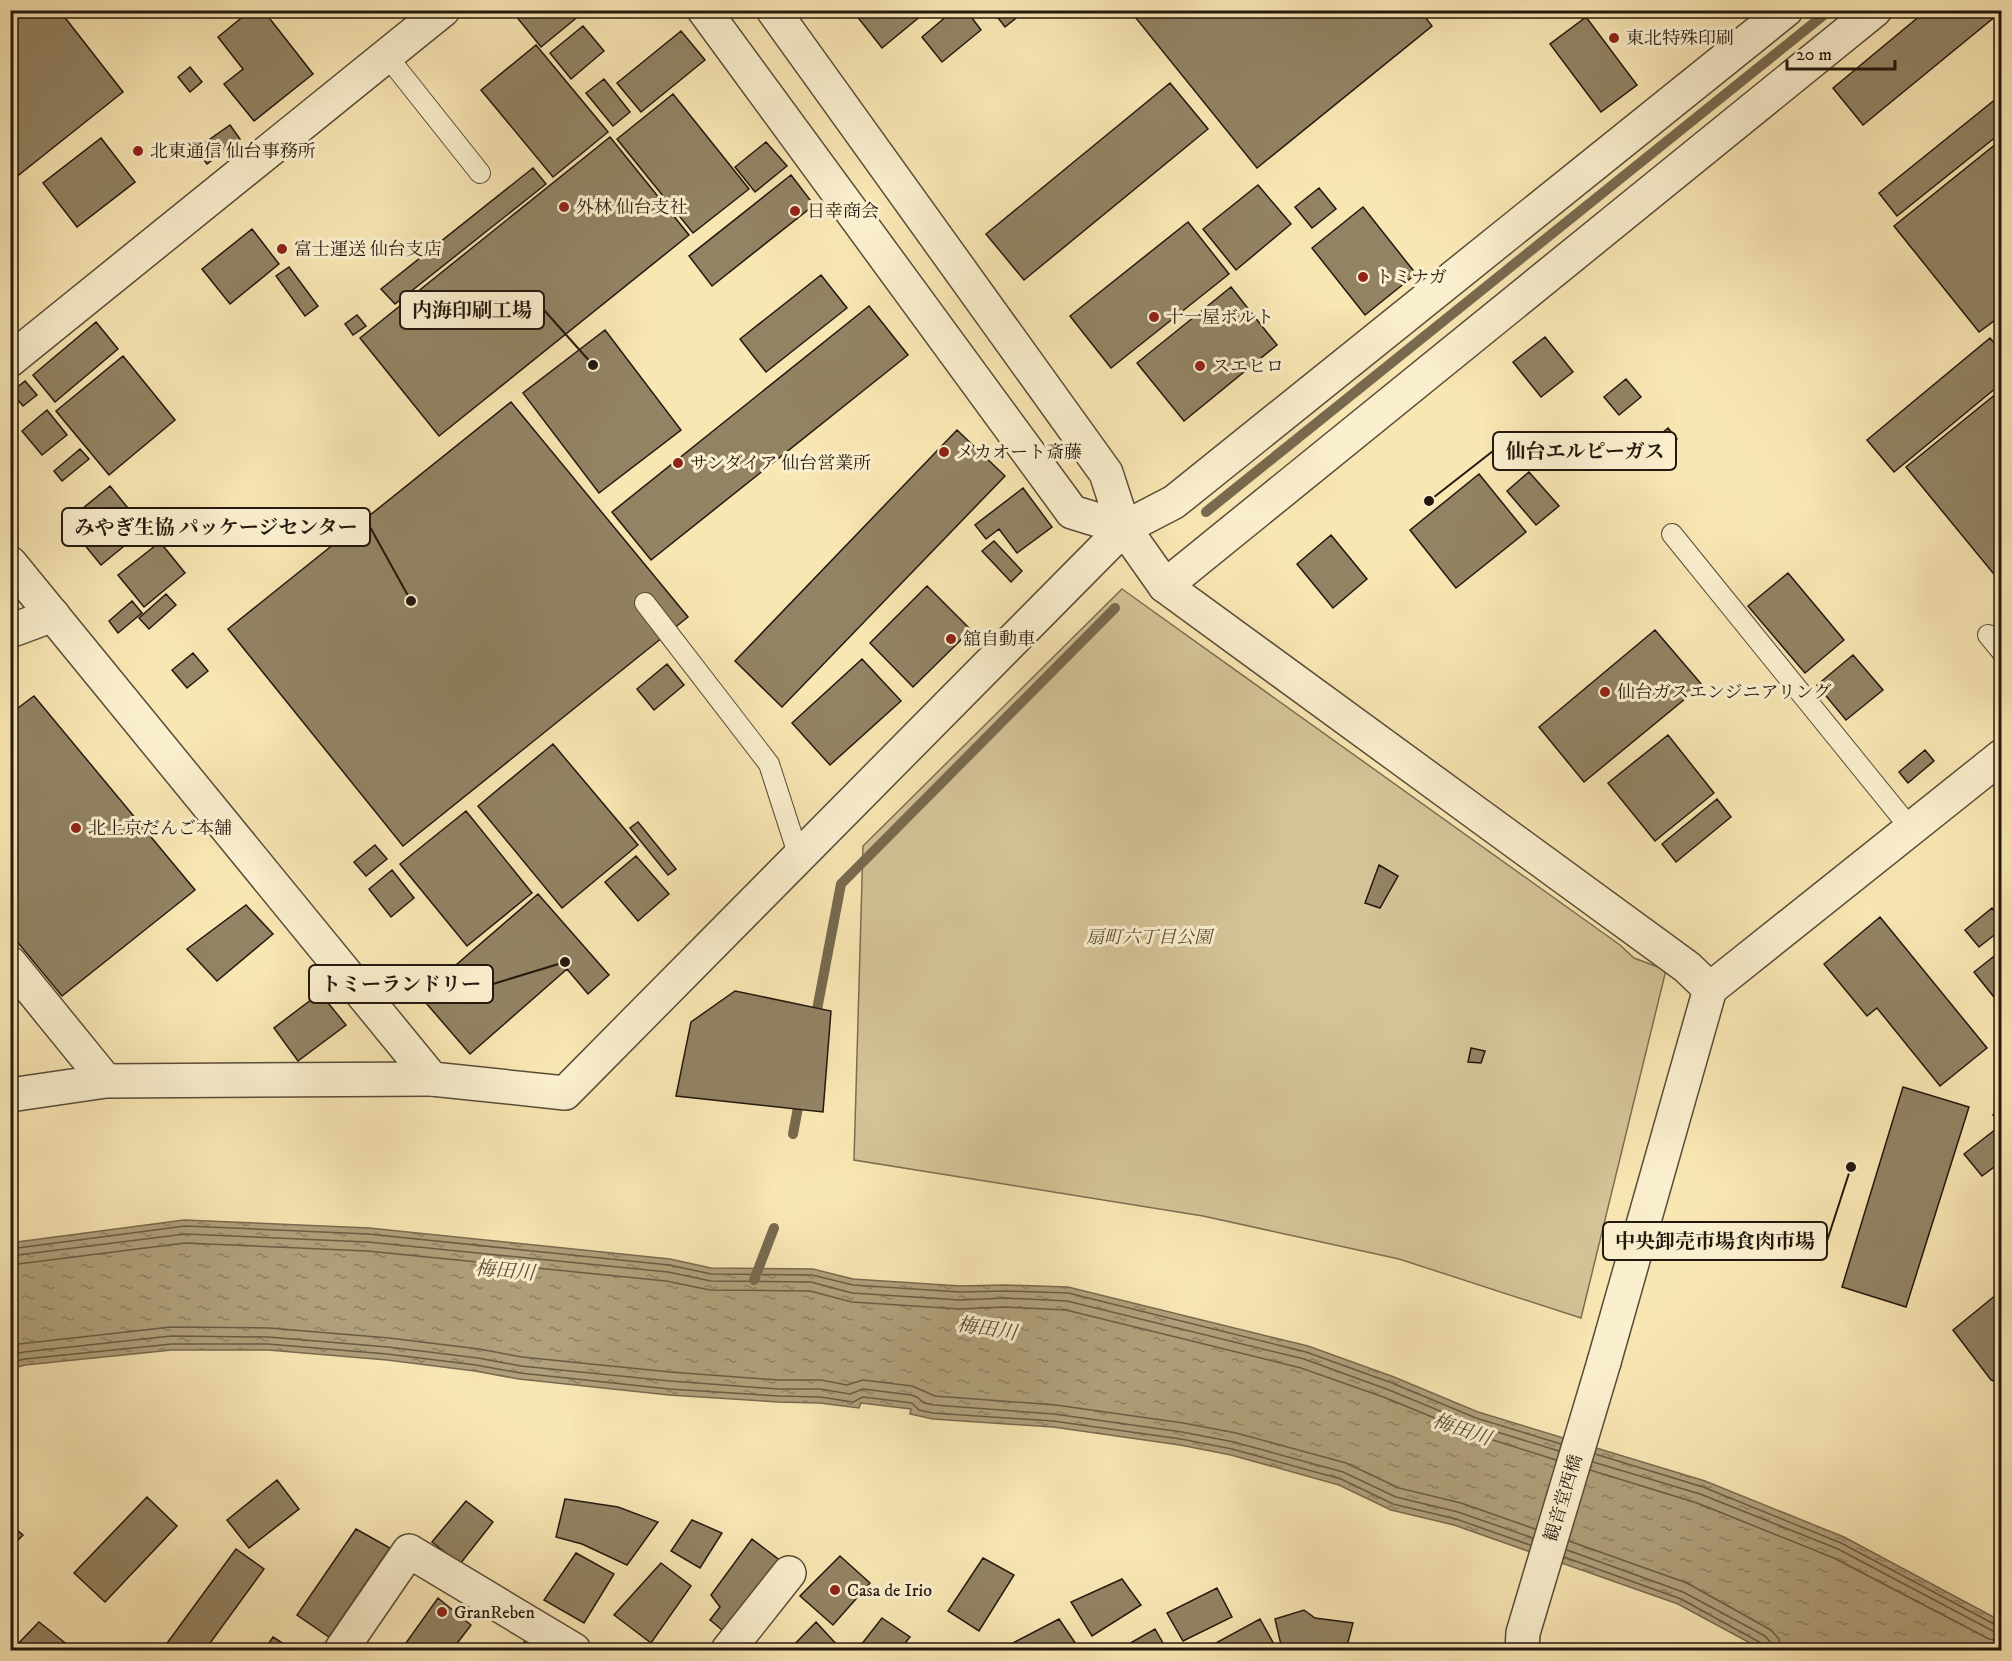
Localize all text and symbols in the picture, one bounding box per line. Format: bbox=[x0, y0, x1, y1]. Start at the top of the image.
place label: 東北特殊印刷 bbox=[1626, 28, 1734, 50]
marker: 東北特殊印刷 bbox=[1607, 31, 1621, 45]
scale bar bbox=[1787, 33, 1895, 71]
text: 20 m bbox=[1796, 44, 1832, 66]
place label: 北東通信 仙台事務所 bbox=[150, 141, 316, 163]
marker: 北東通信 仙台事務所 bbox=[131, 144, 145, 158]
place label: 外林 仙台支社 bbox=[576, 197, 688, 219]
marker: 外林 仙台支社 bbox=[557, 200, 571, 214]
place label: 日幸商会 bbox=[807, 201, 879, 223]
marker: 日幸商会 bbox=[788, 204, 802, 218]
place label: 富士運送 仙台支店 bbox=[294, 239, 442, 261]
marker: 富士運送 仙台支店 bbox=[275, 242, 289, 256]
place label: トミナガ bbox=[1375, 267, 1447, 289]
marker: トミナガ bbox=[1356, 270, 1370, 284]
callout: 内海印刷工場 bbox=[400, 291, 544, 329]
text: 内海印刷工場 bbox=[412, 299, 532, 324]
place label: 十一屋ボルト bbox=[1166, 307, 1274, 329]
marker: 十一屋ボルト bbox=[1147, 310, 1161, 324]
place label: スエヒロ bbox=[1212, 356, 1284, 378]
marker: スエヒロ bbox=[1193, 359, 1207, 373]
callout: 仙台エルピーガス bbox=[1493, 432, 1676, 470]
text: 仙台エルピーガス bbox=[1506, 440, 1664, 465]
place label: メカオート斎藤 bbox=[956, 442, 1082, 464]
marker: メカオート斎藤 bbox=[937, 445, 951, 459]
place label: サンダイア 仙台営業所 bbox=[690, 453, 871, 475]
marker: サンダイア 仙台営業所 bbox=[671, 456, 685, 470]
callout: みやぎ生協 パッケージセンター bbox=[62, 508, 370, 546]
text: みやぎ生協 パッケージセンター bbox=[74, 516, 358, 541]
place label: 舘自動車 bbox=[963, 629, 1035, 651]
marker: 舘自動車 bbox=[944, 632, 958, 646]
place label: 仙台ガスエンジニアリング bbox=[1617, 682, 1831, 704]
marker: 仙台ガスエンジニアリング bbox=[1598, 685, 1612, 699]
place label: 北上京だんご本舗 bbox=[88, 818, 232, 840]
marker: 北上京だんご本舗 bbox=[69, 821, 83, 835]
park label: 扇町六丁目公園 bbox=[1086, 927, 1215, 949]
callout: トミーランドリー bbox=[309, 965, 493, 1003]
text: トミーランドリー bbox=[321, 973, 481, 998]
callout: 中央卸売市場食肉市場 bbox=[1603, 1222, 1827, 1260]
text: 中央卸売市場食肉市場 bbox=[1615, 1230, 1815, 1255]
water label: 梅田川 bbox=[474, 1256, 538, 1287]
water label: 梅田川 bbox=[955, 1312, 1020, 1347]
water label: 梅田川 bbox=[1429, 1409, 1496, 1453]
street label: 観音堂西橋 bbox=[1540, 1452, 1588, 1545]
place label: Casa de Irio bbox=[847, 1580, 932, 1602]
marker: Casa de Irio bbox=[828, 1583, 842, 1597]
place label: GranReben bbox=[454, 1602, 536, 1624]
marker: GranReben bbox=[435, 1605, 449, 1619]

